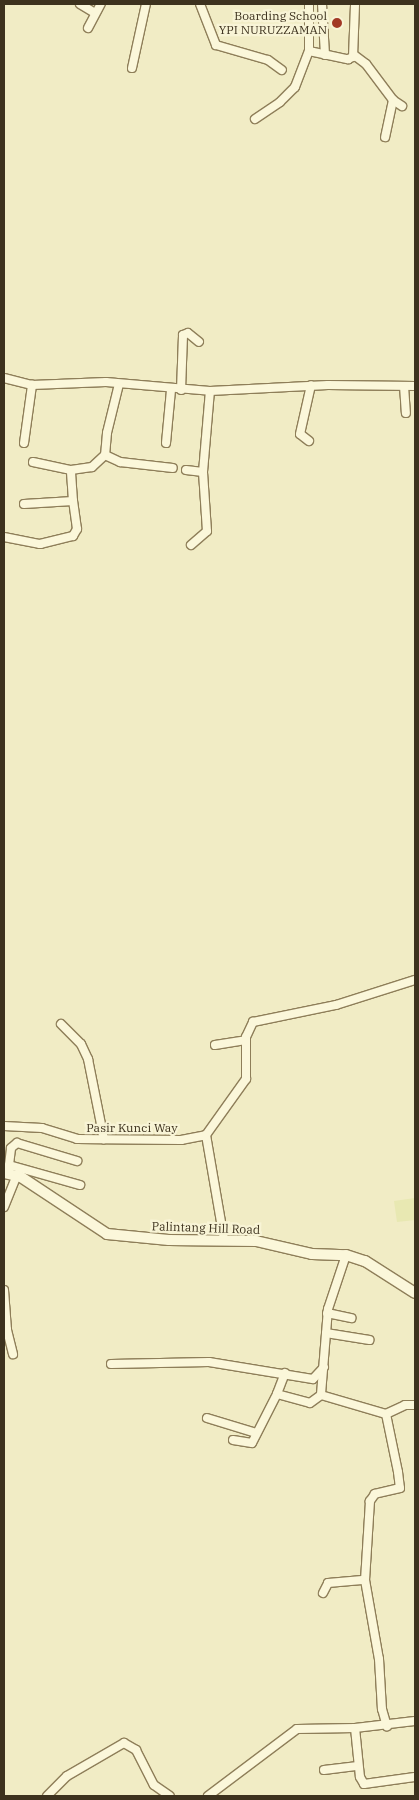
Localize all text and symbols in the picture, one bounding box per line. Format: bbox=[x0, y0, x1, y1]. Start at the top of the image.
place label: Boarding School YPI NURUZZAMAN bbox=[219, 9, 327, 37]
marker: Boarding School YPI NURUZZAMAN bbox=[331, 17, 343, 29]
street label: Pasir Kunci Way bbox=[86, 1121, 178, 1135]
street label: Palintang Hill Road bbox=[152, 1219, 260, 1237]

